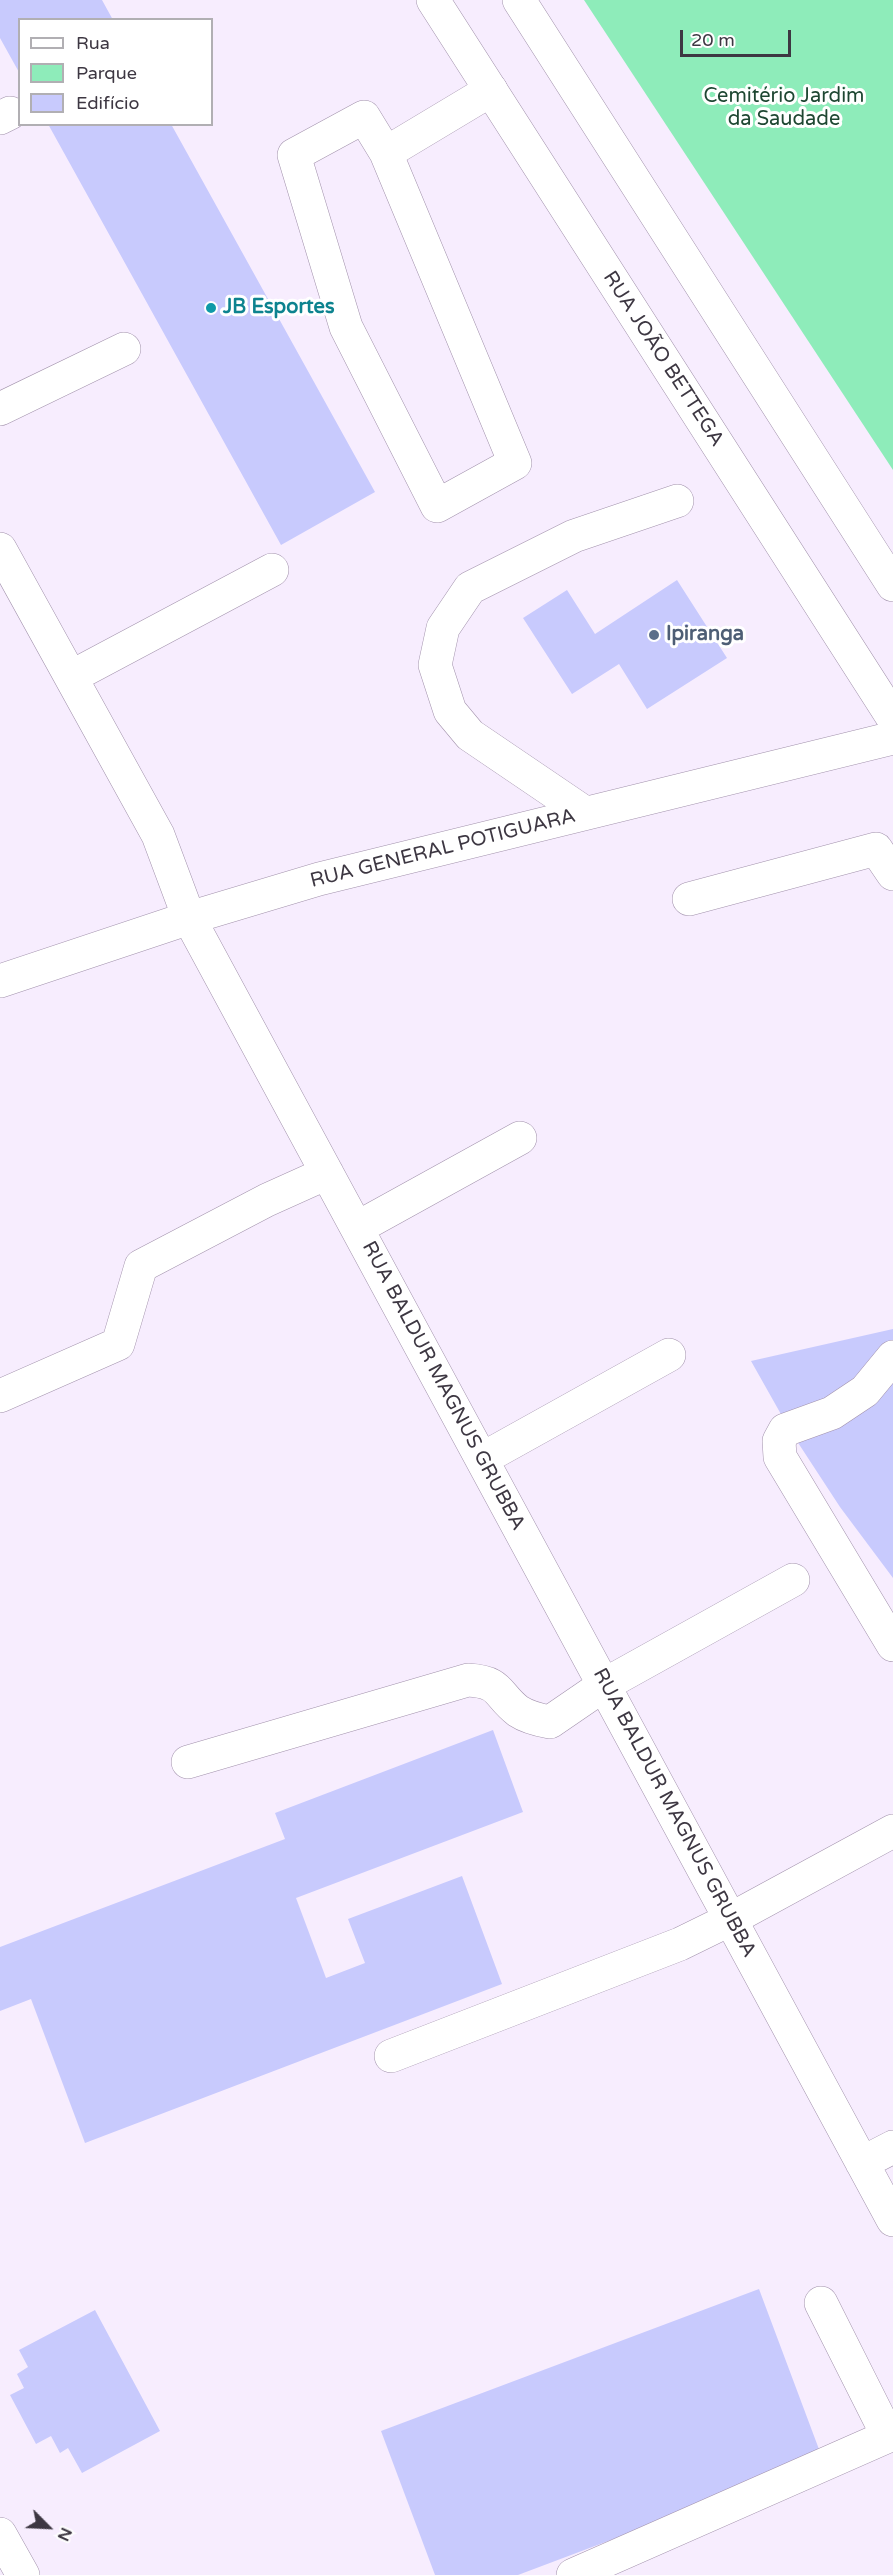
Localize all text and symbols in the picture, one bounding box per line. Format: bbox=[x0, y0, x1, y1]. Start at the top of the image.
legend bbox=[18, 18, 213, 126]
scale bar bbox=[683, 18, 794, 56]
text: 20 m bbox=[691, 29, 735, 51]
text: Rua bbox=[76, 32, 110, 54]
text: Parque bbox=[76, 62, 137, 84]
park label: Cemitério Jardim da Saudade bbox=[704, 85, 864, 132]
text: Edifício bbox=[76, 92, 139, 114]
street label: RUA JOÃO BETTEGA bbox=[597, 267, 729, 451]
place label: JB Esportes bbox=[223, 296, 334, 320]
marker: JB Esportes bbox=[204, 301, 218, 315]
place label: Ipiranga bbox=[666, 623, 744, 647]
marker: Ipiranga bbox=[647, 628, 661, 642]
street label: RUA GENERAL POTIGUARA bbox=[308, 804, 578, 894]
street label: RUA BALDUR MAGNUS GRUBBA bbox=[356, 1237, 530, 1535]
street label: RUA BALDUR MAGNUS GRUBBA bbox=[587, 1664, 761, 1962]
north arrow bbox=[18, 2497, 78, 2557]
text: N bbox=[53, 2524, 76, 2544]

